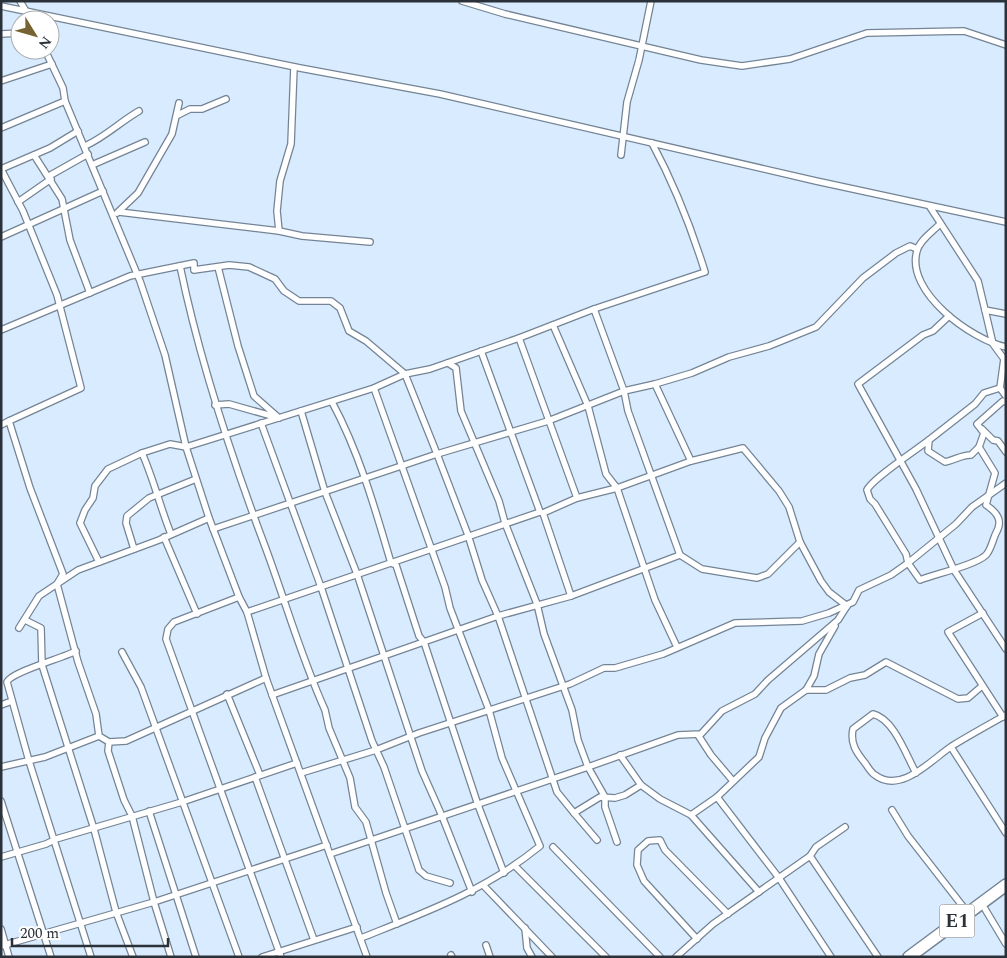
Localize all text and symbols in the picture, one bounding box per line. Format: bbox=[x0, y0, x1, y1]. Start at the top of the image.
north arrow bbox=[10, 10, 60, 60]
text: N bbox=[33, 32, 57, 53]
road number: E1 bbox=[940, 904, 974, 938]
scale bar bbox=[12, 916, 169, 948]
text: 200 m bbox=[20, 922, 59, 945]

